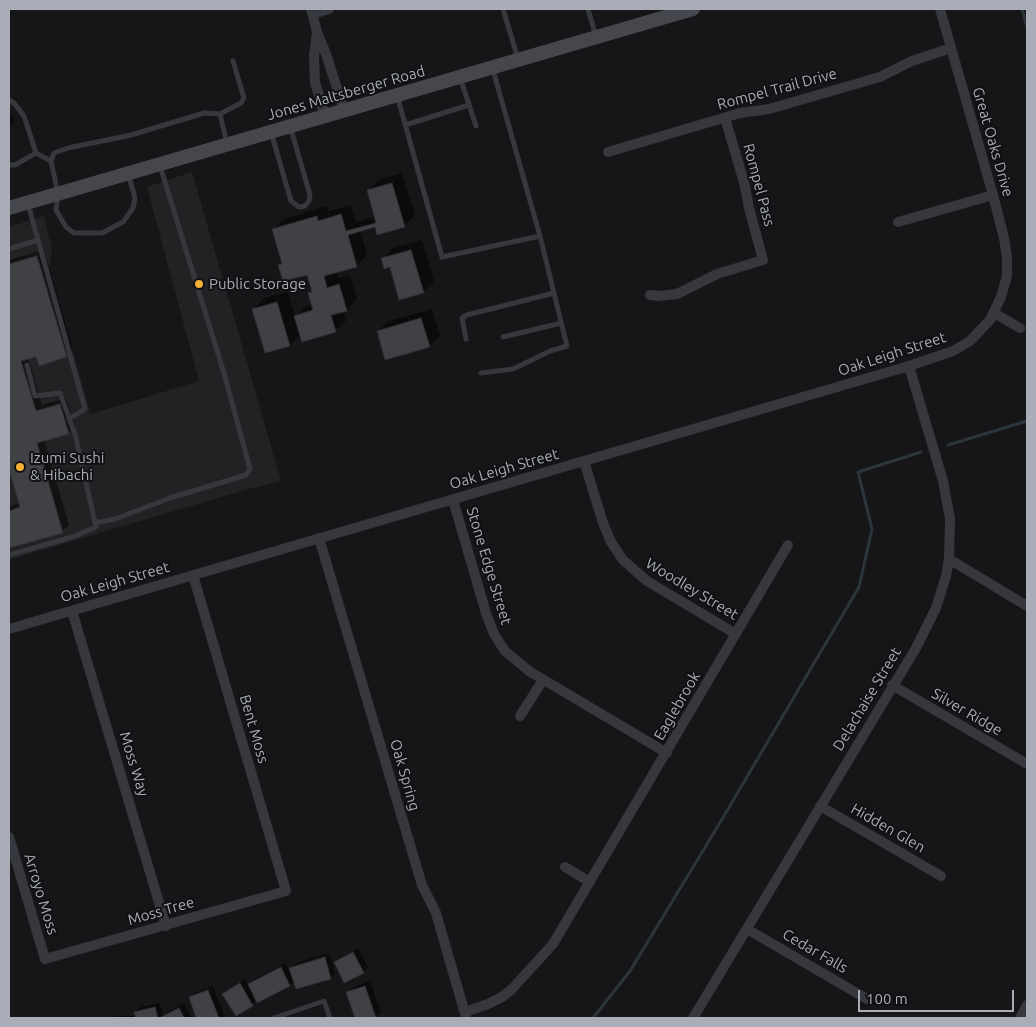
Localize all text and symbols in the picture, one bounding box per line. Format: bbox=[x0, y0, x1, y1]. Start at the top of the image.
street label: Jones Maltsberger Road bbox=[265, 62, 427, 124]
street label: Rompel Trail Drive bbox=[715, 64, 839, 114]
street label: Great Oaks Drive bbox=[969, 85, 1017, 199]
street label: Rompel Pass bbox=[739, 142, 779, 228]
place label: Public Storage bbox=[209, 275, 306, 293]
marker: Public Storage bbox=[193, 278, 205, 290]
street label: Oak Leigh Street bbox=[836, 328, 948, 380]
street label: Oak Leigh Street bbox=[447, 445, 561, 493]
place label: Izumi Sushi & Hibachi bbox=[30, 449, 104, 484]
marker: Izumi Sushi & Hibachi bbox=[14, 461, 26, 473]
street label: Stone Edge Street bbox=[463, 505, 515, 627]
street label: Woodley Street bbox=[642, 554, 742, 624]
street label: Oak Leigh Street bbox=[58, 558, 172, 606]
street label: Delachaise Street bbox=[829, 644, 905, 754]
street label: Eaglebrook bbox=[650, 668, 704, 744]
street label: Silver Ridge bbox=[928, 685, 1006, 739]
street label: Bent Moss bbox=[236, 693, 272, 765]
street label: Moss Way bbox=[116, 729, 152, 799]
street label: Oak Spring bbox=[386, 737, 424, 813]
street label: Hidden Glen bbox=[848, 800, 928, 856]
street label: Arroyo Moss bbox=[20, 851, 62, 937]
street label: Moss Tree bbox=[126, 893, 196, 929]
street label: Cedar Falls bbox=[779, 925, 851, 977]
scale bar bbox=[861, 980, 1017, 1012]
text: 100 m bbox=[866, 990, 908, 1007]

